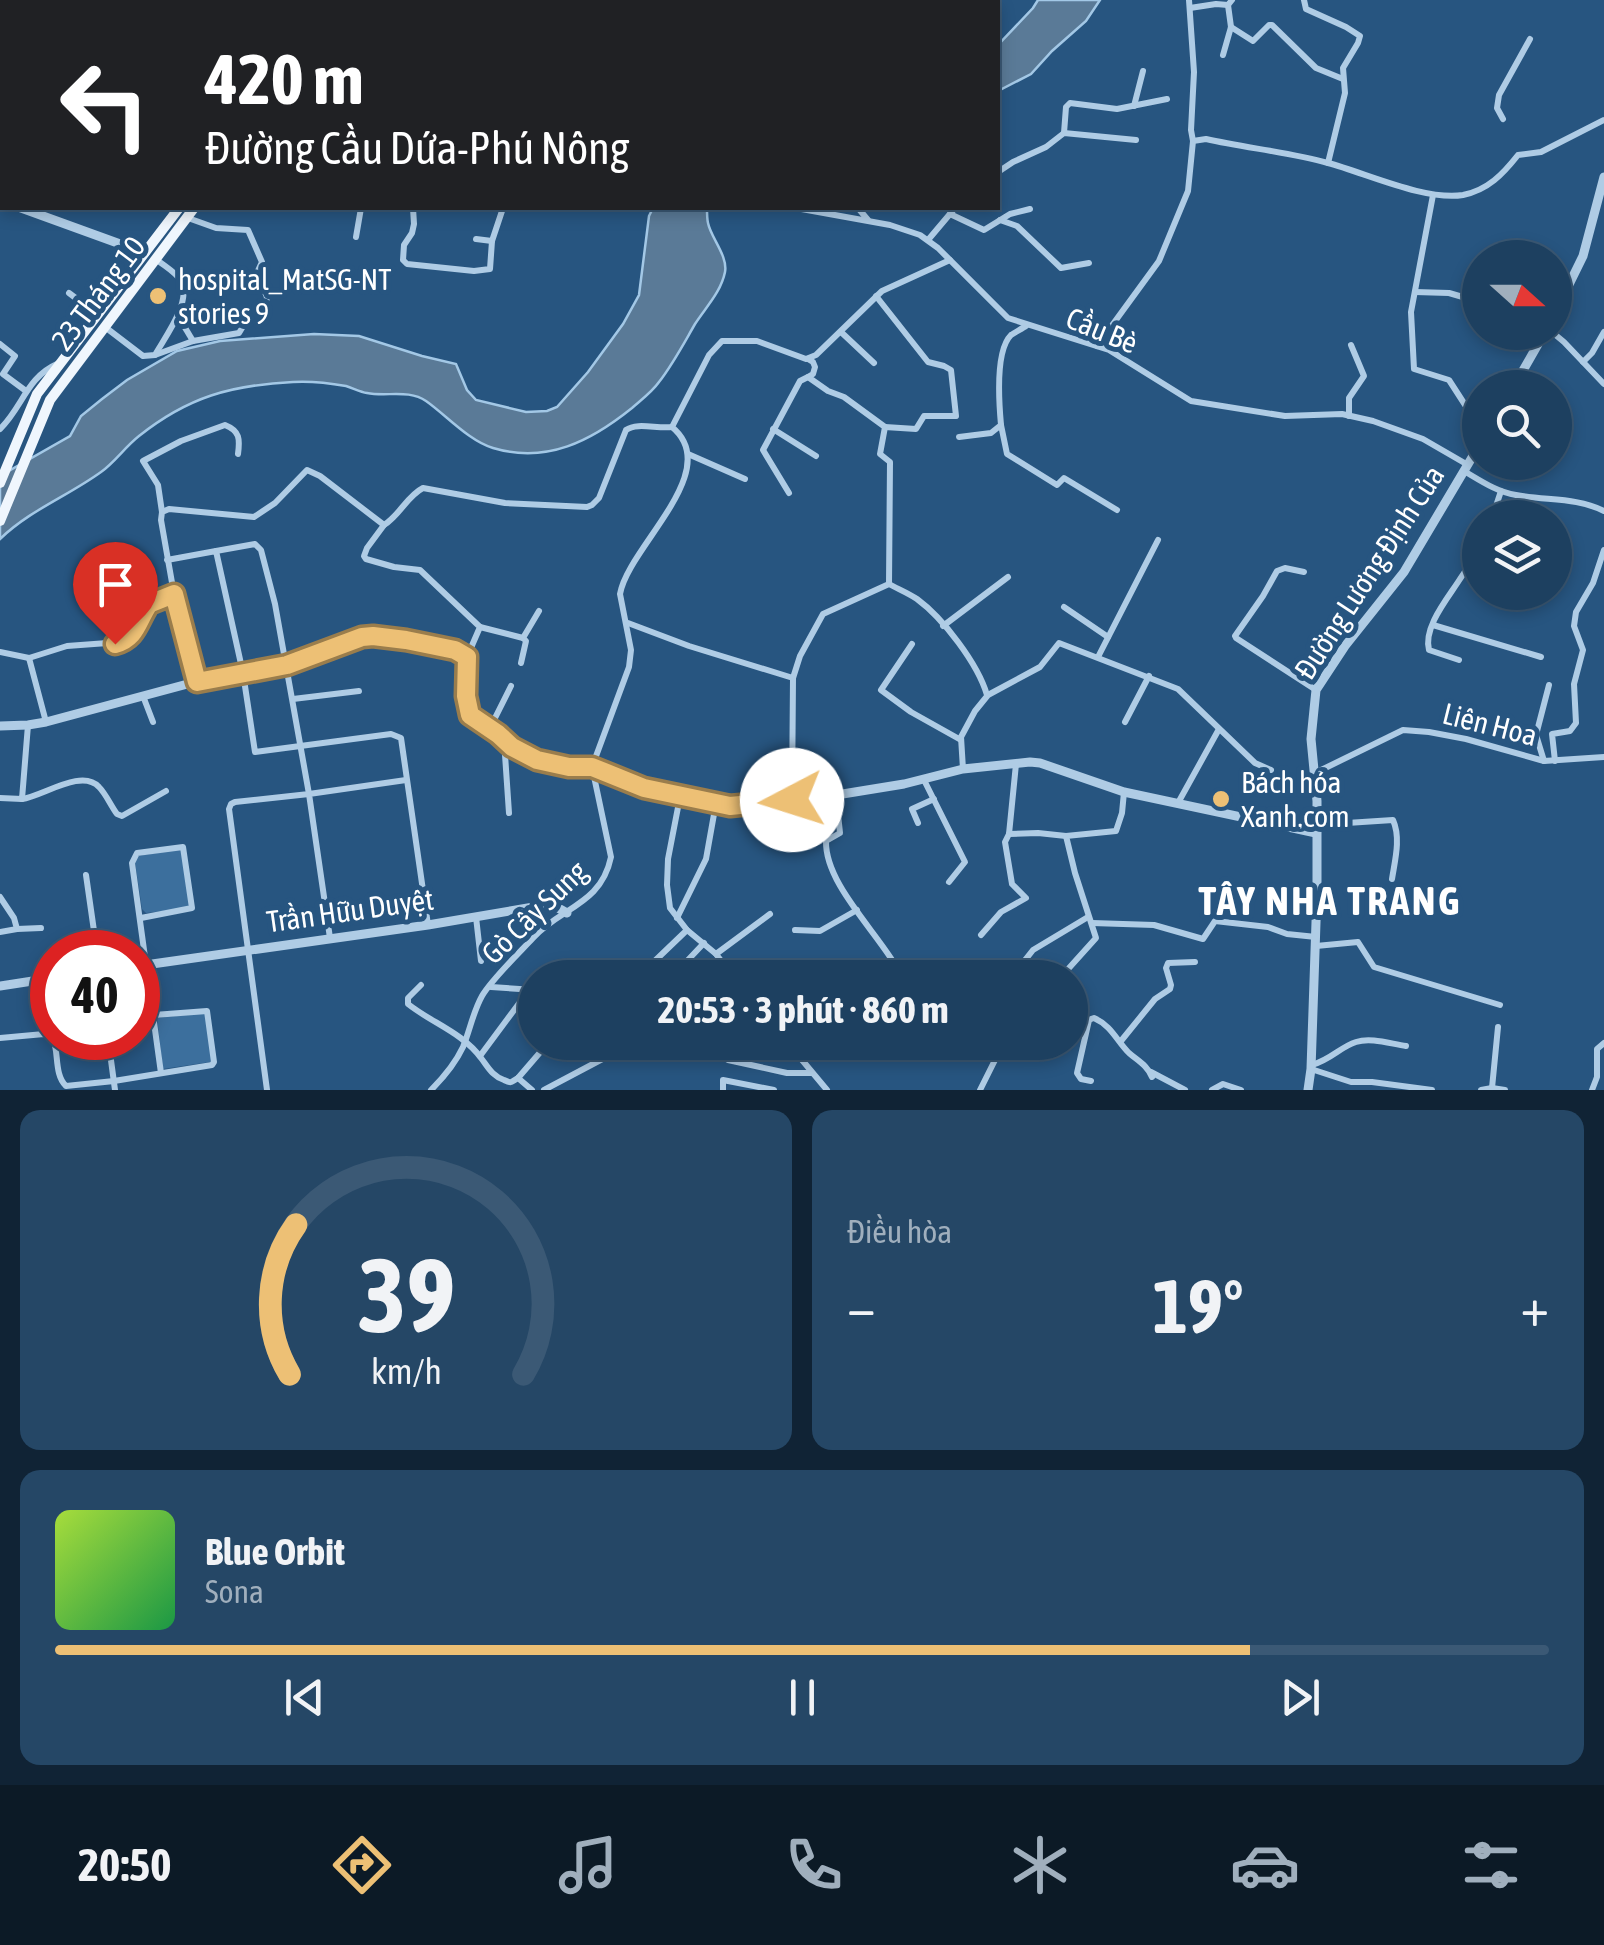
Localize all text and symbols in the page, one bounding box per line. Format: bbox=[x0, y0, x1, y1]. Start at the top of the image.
text: 420 m bbox=[205, 39, 364, 119]
icon: left bbox=[40, 40, 170, 170]
text: Đường Cầu Dứa-Phú Nông bbox=[205, 122, 629, 174]
street label: 23 Tháng 10 bbox=[44, 230, 152, 356]
north arrow bbox=[1462, 240, 1572, 350]
map controls bbox=[1462, 240, 1572, 610]
place label: hospital_MatSG-NT stories 9 bbox=[178, 262, 391, 330]
marker: hospital_MatSG-NT stories 9 bbox=[147, 285, 169, 307]
street label: Cầu Bè bbox=[1061, 300, 1143, 360]
button: search bbox=[1462, 370, 1572, 480]
street label: Đường Lương Định Của bbox=[1287, 459, 1451, 685]
button: layers bbox=[1462, 500, 1572, 610]
pin bbox=[73, 542, 158, 645]
icon: arrive bbox=[88, 557, 143, 612]
street label: Liên Hoa bbox=[1439, 696, 1541, 752]
position arrow bbox=[740, 748, 844, 852]
place label: Bách hóa Xanh.com bbox=[1241, 765, 1350, 833]
marker: Bách hóa Xanh.com bbox=[1210, 788, 1232, 810]
street label: Gò Cây Sung bbox=[475, 854, 594, 970]
district label: TÂY NHA TRANG bbox=[1198, 878, 1462, 923]
street label: Trần Hữu Duyệt bbox=[264, 881, 436, 939]
speed limit sign: 40 bbox=[30, 930, 160, 1060]
text: 20:53 · 3 phút · 860 m bbox=[657, 988, 949, 1031]
text: Điều hòa bbox=[847, 1213, 952, 1250]
text: 39 bbox=[357, 1235, 455, 1354]
text: 19° bbox=[1152, 1263, 1244, 1349]
text: − bbox=[847, 1275, 876, 1338]
text: + bbox=[1520, 1275, 1549, 1338]
text: km/h bbox=[371, 1351, 441, 1392]
text: Blue Orbit bbox=[205, 1530, 345, 1573]
text: Sona bbox=[205, 1573, 264, 1610]
icon: previous bbox=[277, 1670, 332, 1725]
icon: pause bbox=[775, 1670, 830, 1725]
icon: next bbox=[1273, 1670, 1328, 1725]
icon: directions bbox=[327, 1830, 397, 1900]
icon: music bbox=[553, 1830, 623, 1900]
icon: phone bbox=[779, 1830, 849, 1900]
icon: climate bbox=[1005, 1830, 1075, 1900]
icon: car bbox=[1230, 1830, 1300, 1900]
icon: filters bbox=[1456, 1830, 1526, 1900]
text: 20:50 bbox=[78, 1839, 171, 1891]

